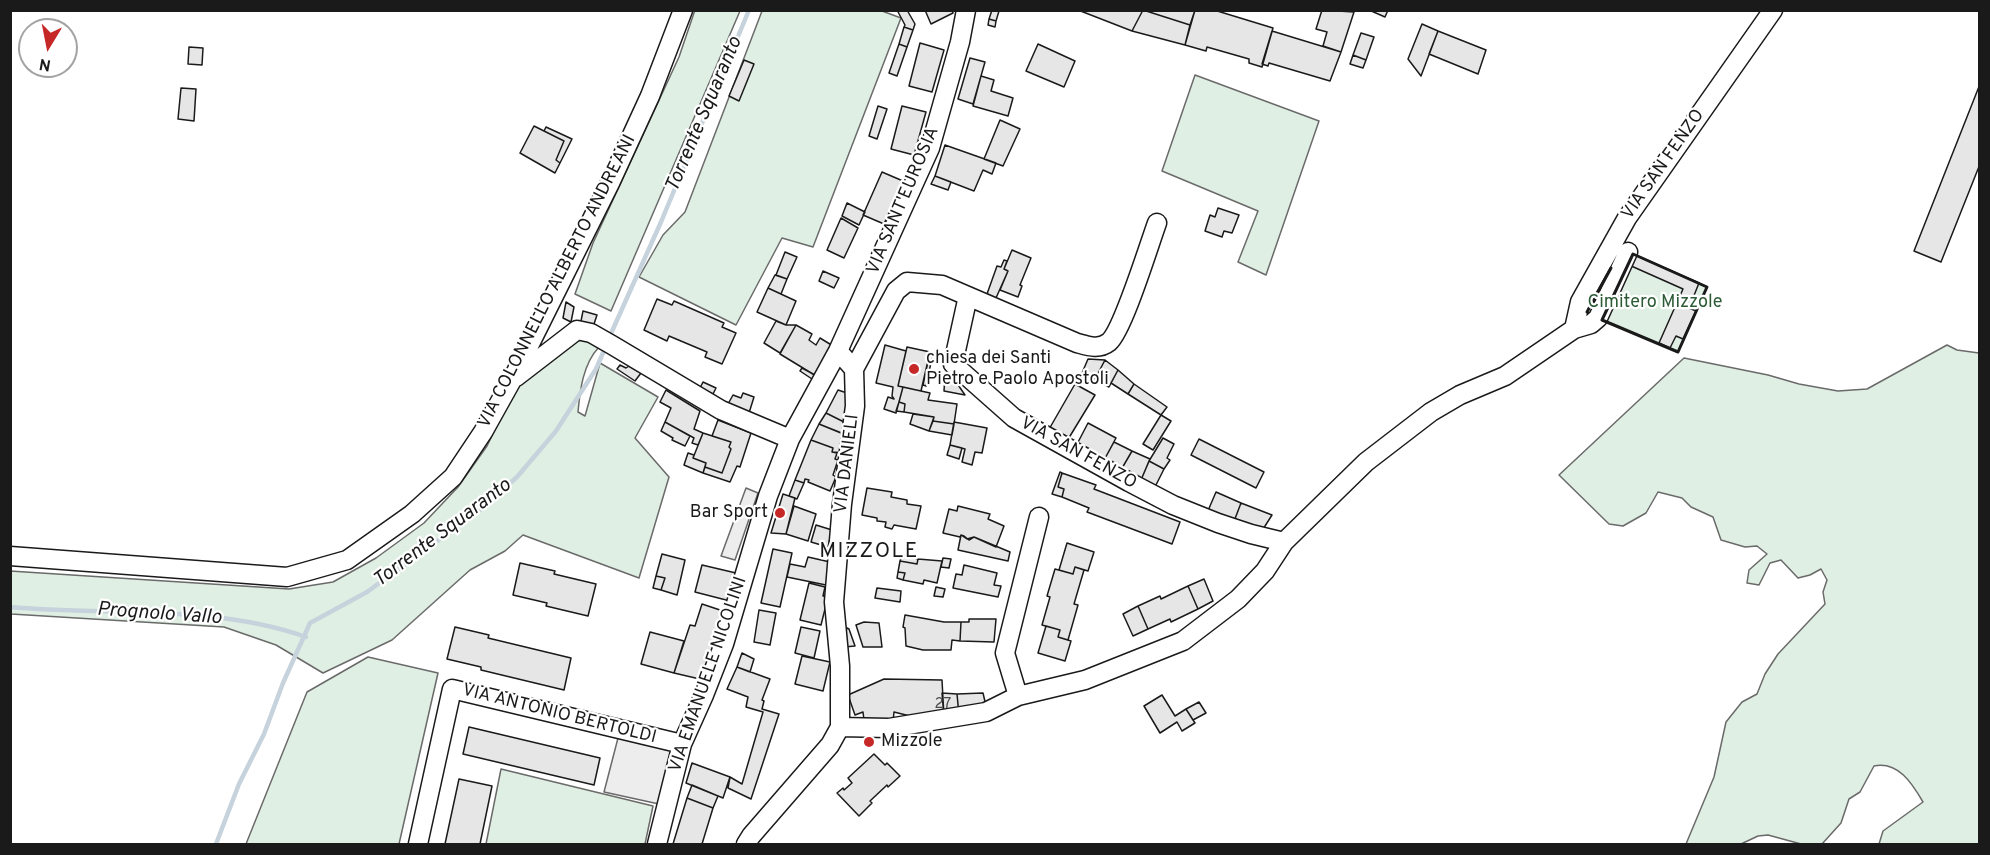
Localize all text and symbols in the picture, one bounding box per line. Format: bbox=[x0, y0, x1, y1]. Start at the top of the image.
north arrow bbox=[18, 18, 78, 78]
water label: Torrente Squaranto bbox=[661, 34, 749, 196]
text: N bbox=[38, 53, 53, 75]
street label: VIA SAN FENZO bbox=[1618, 106, 1710, 224]
street label: VIA SANT'EUROSIA bbox=[863, 124, 945, 278]
street label: VIA COLONNELLO ALBERTO ANDREANI bbox=[474, 132, 642, 432]
park label: Cimitero Mizzole bbox=[1588, 292, 1722, 314]
place label: chiesa dei Santi Pietro e Paolo Apostoli bbox=[926, 348, 1109, 391]
marker: chiesa dei Santi Pietro e Paolo Apostoli bbox=[907, 362, 921, 376]
street label: VIA DANIELI bbox=[831, 413, 865, 515]
street label: VIA SAN FENZO bbox=[1016, 413, 1140, 495]
water label: Torrente Squaranto bbox=[369, 474, 517, 594]
place label: Bar Sport bbox=[690, 502, 768, 524]
marker: Bar Sport bbox=[773, 506, 787, 520]
district label: MIZZOLE bbox=[819, 540, 919, 566]
street label: VIA EMANUELE NICOLINI bbox=[665, 574, 753, 776]
water label: Prognolo Vallo bbox=[96, 599, 222, 631]
street label: VIA ANTONIO BERTOLDI bbox=[460, 680, 658, 750]
house number: 27 bbox=[935, 696, 951, 714]
place label: Mizzole bbox=[881, 731, 942, 753]
marker: Mizzole bbox=[862, 735, 876, 749]

